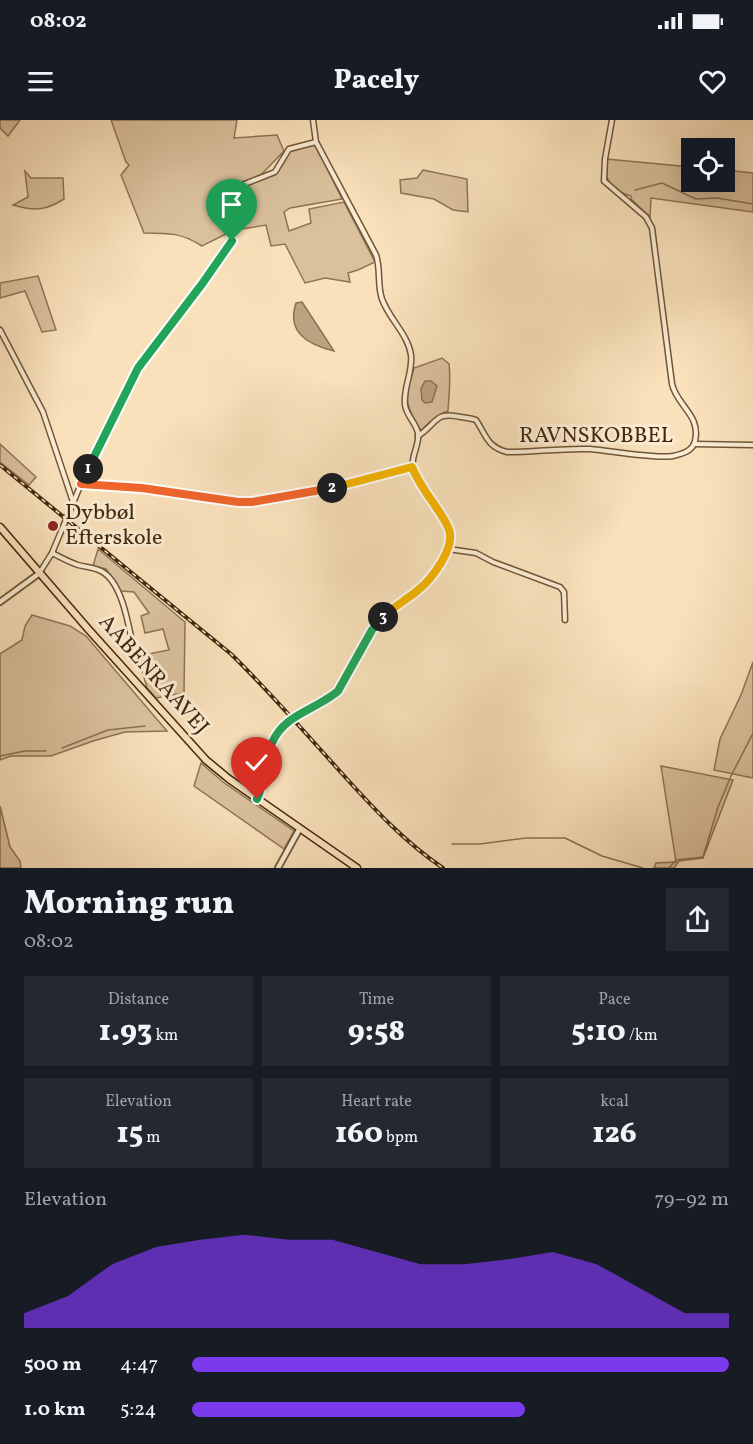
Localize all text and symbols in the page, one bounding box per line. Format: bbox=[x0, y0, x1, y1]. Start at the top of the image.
text: 08:02 bbox=[30, 6, 87, 37]
text: Pacely bbox=[334, 62, 419, 100]
icon: menu bbox=[24, 65, 57, 98]
icon: heart bbox=[696, 65, 729, 98]
map controls bbox=[681, 138, 735, 192]
button: locate bbox=[681, 138, 735, 192]
pin bbox=[206, 179, 257, 241]
icon: arrive bbox=[215, 188, 248, 221]
street label: RAVNSKOBBEL bbox=[519, 421, 673, 452]
pin: 1 bbox=[73, 454, 103, 484]
text: 1 bbox=[85, 458, 91, 480]
pin: 2 bbox=[317, 473, 347, 503]
text: 2 bbox=[328, 477, 336, 499]
place label: Dybbøl Efterskole bbox=[65, 498, 162, 554]
marker: Dybbøl Efterskole bbox=[46, 519, 60, 533]
pin: 3 bbox=[368, 602, 398, 632]
text: 3 bbox=[379, 606, 387, 628]
street label: AABENRAAVEJ bbox=[90, 608, 216, 742]
pin bbox=[231, 737, 282, 799]
icon: check bbox=[240, 746, 273, 779]
text: Morning run bbox=[24, 882, 234, 928]
button: share bbox=[666, 888, 729, 951]
text: 08:02 bbox=[24, 928, 74, 956]
text: Distance bbox=[108, 989, 169, 1011]
text: Time bbox=[359, 989, 394, 1011]
text: Pace bbox=[598, 989, 631, 1011]
text: 1.93 bbox=[99, 1011, 152, 1053]
text: 9:58 bbox=[348, 1011, 405, 1053]
text: 5:10 bbox=[571, 1011, 626, 1053]
text: km bbox=[152, 1025, 178, 1047]
text: /km bbox=[626, 1025, 658, 1047]
text: Elevation bbox=[105, 1091, 172, 1113]
text: Heart rate bbox=[341, 1091, 412, 1113]
text: kcal bbox=[600, 1091, 629, 1113]
text: 15 bbox=[116, 1113, 143, 1155]
text: 160 bbox=[335, 1113, 383, 1155]
text: 126 bbox=[592, 1113, 637, 1155]
text: m bbox=[143, 1127, 161, 1149]
text: bpm bbox=[383, 1127, 418, 1149]
text: Elevation bbox=[24, 1186, 107, 1214]
text: 79–92 m bbox=[654, 1186, 729, 1214]
text: 500 m bbox=[24, 1351, 82, 1379]
text: 4:47 bbox=[120, 1351, 158, 1379]
text: 1.0 km bbox=[24, 1396, 86, 1424]
text: 5:24 bbox=[120, 1396, 156, 1424]

